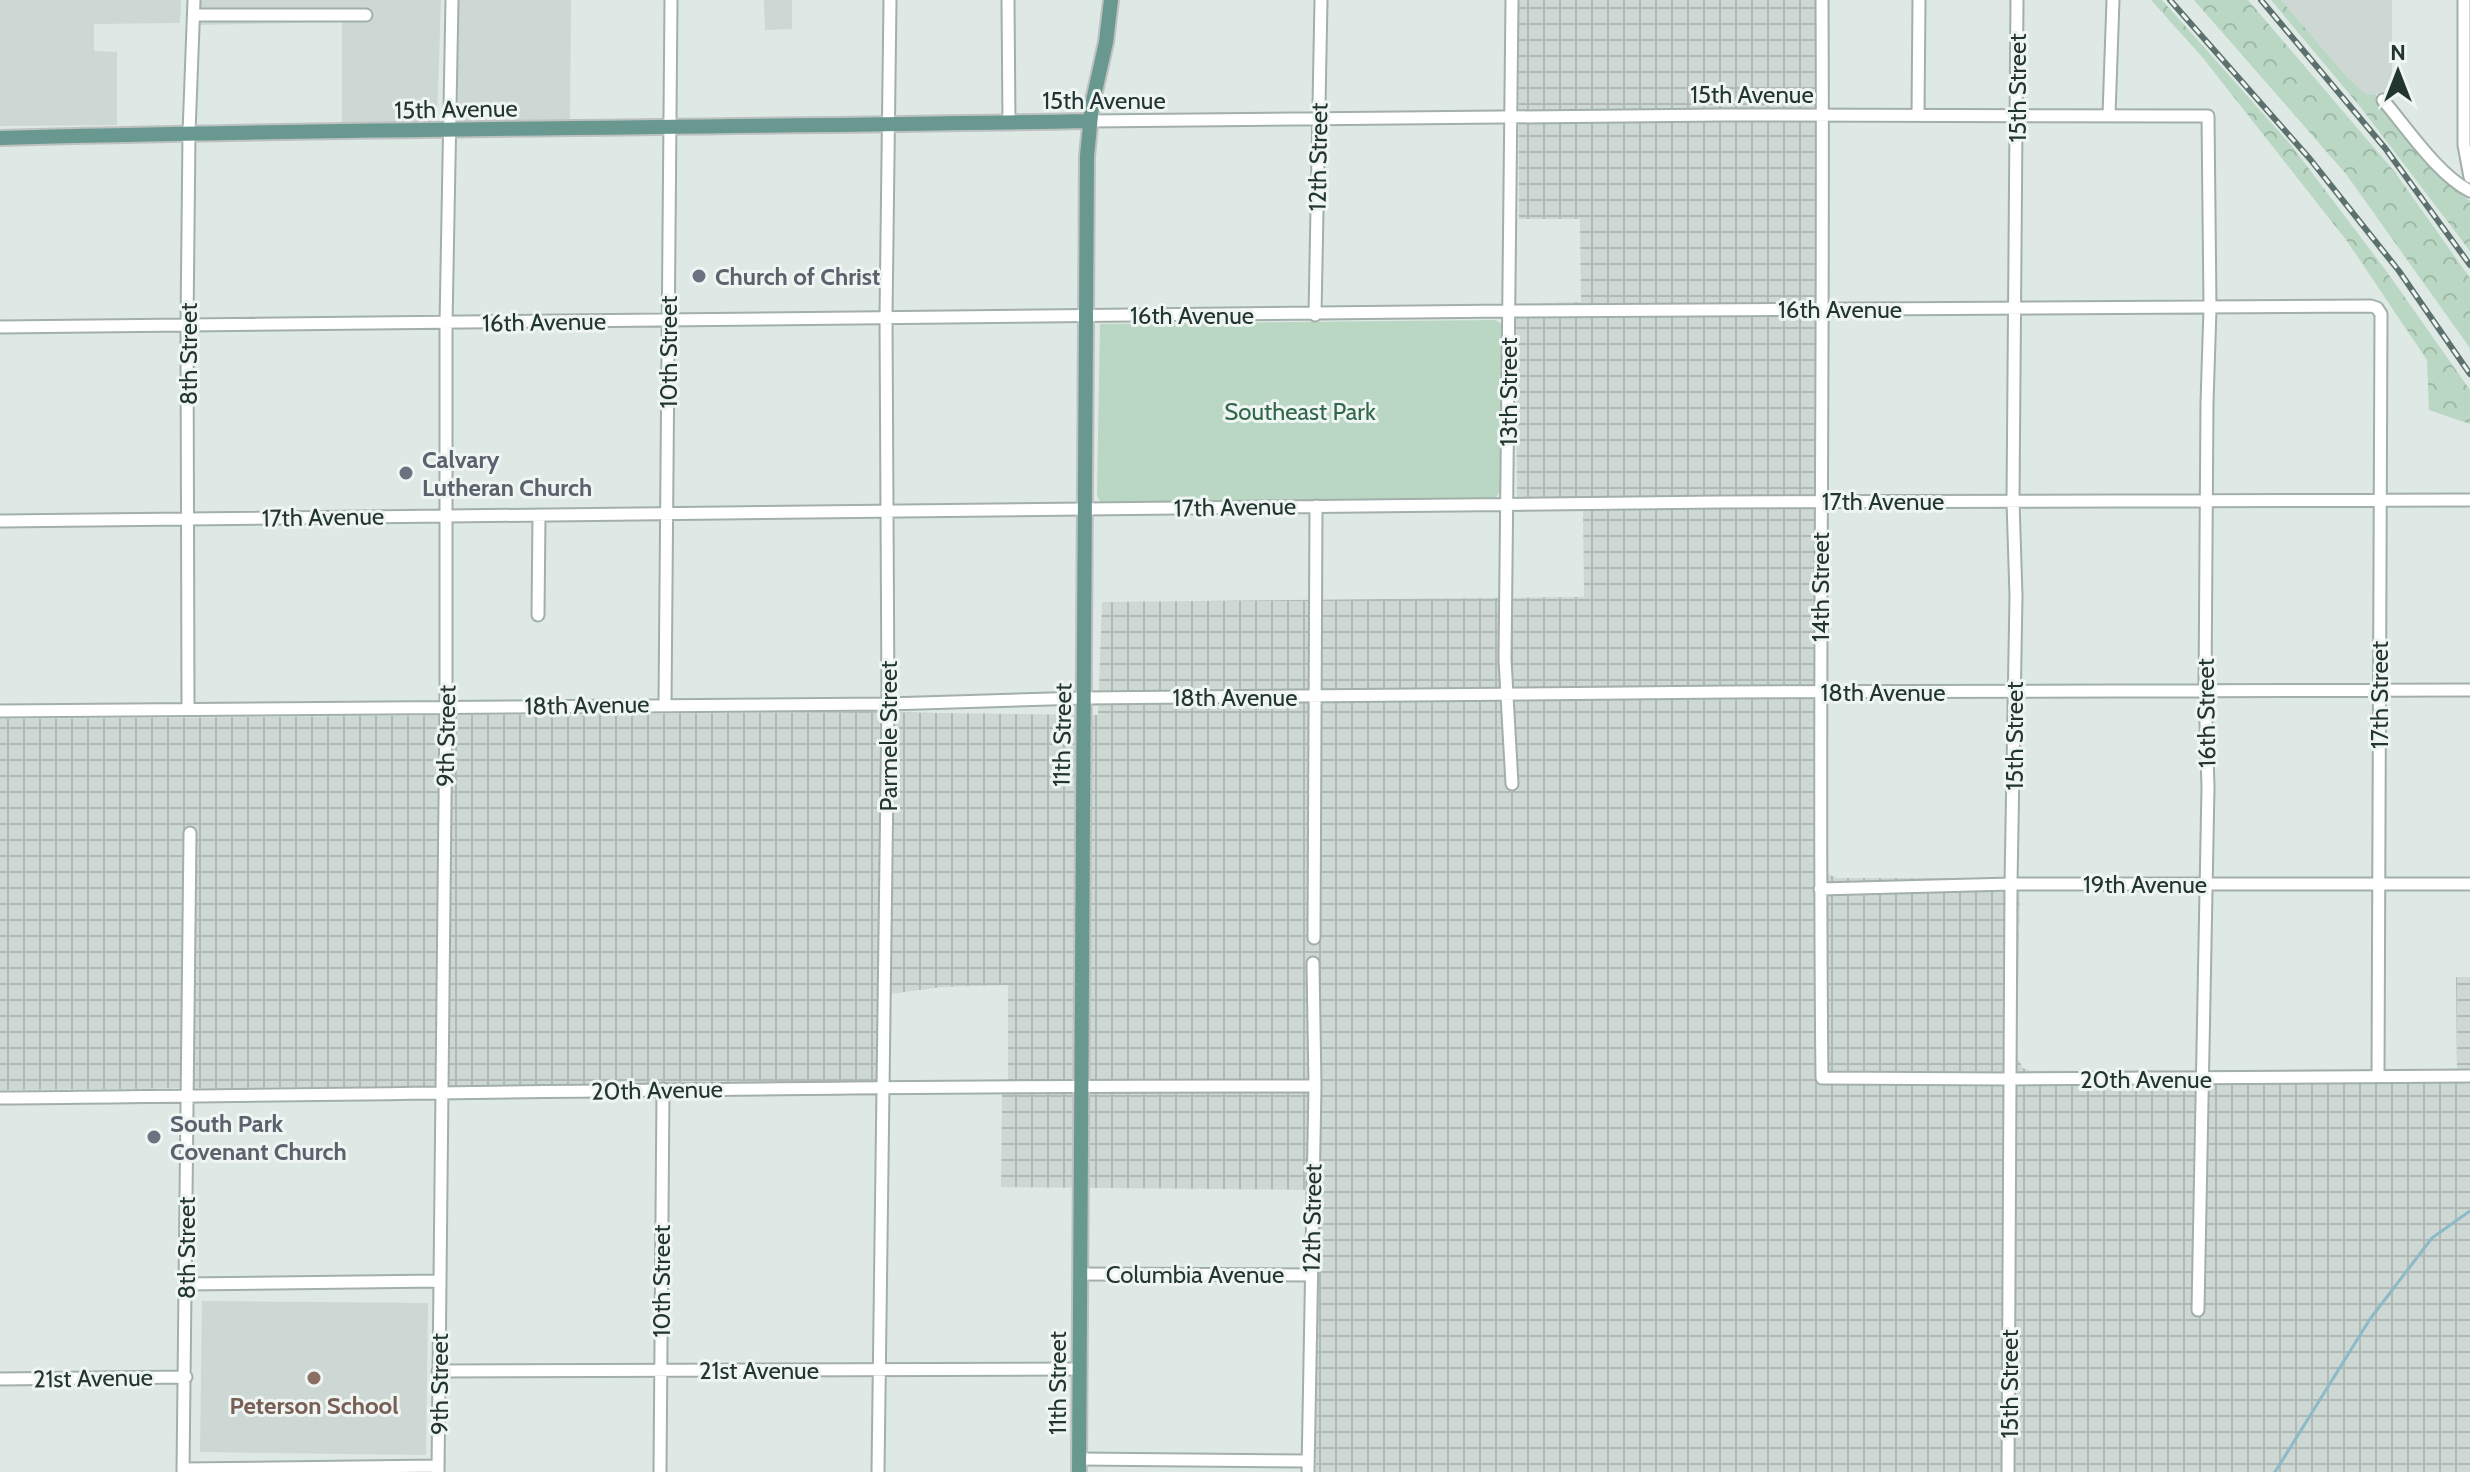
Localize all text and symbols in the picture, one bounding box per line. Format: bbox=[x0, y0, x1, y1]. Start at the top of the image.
north arrow bbox=[2358, 32, 2438, 112]
street label: 15th Street bbox=[2003, 34, 2032, 143]
text: N bbox=[2390, 39, 2406, 66]
street label: 15th Avenue bbox=[1690, 80, 1814, 109]
street label: 15th Avenue bbox=[1042, 86, 1166, 115]
street label: 15th Avenue bbox=[394, 93, 518, 125]
street label: 12th Street bbox=[1303, 102, 1333, 212]
place label: Church of Christ bbox=[715, 262, 880, 291]
marker: Church of Christ bbox=[690, 267, 708, 285]
street label: 16th Avenue bbox=[1778, 295, 1902, 324]
street label: 10th Street bbox=[654, 296, 683, 408]
street label: 16th Avenue bbox=[1130, 301, 1254, 330]
street label: 8th Street bbox=[174, 303, 203, 405]
street label: 16th Avenue bbox=[482, 306, 606, 338]
street label: 13th Street bbox=[1494, 338, 1523, 447]
park label: Southeast Park bbox=[1224, 397, 1376, 426]
place label: Calvary Lutheran Church bbox=[422, 445, 592, 502]
marker: Calvary Lutheran Church bbox=[397, 464, 415, 482]
street label: 17th Avenue bbox=[1822, 487, 1944, 516]
street label: 17th Avenue bbox=[1174, 491, 1296, 523]
street label: 17th Avenue bbox=[262, 501, 384, 533]
street label: 14th Street bbox=[1806, 532, 1835, 642]
street label: 17th Street bbox=[2365, 641, 2394, 749]
street label: 16th Street bbox=[2191, 658, 2221, 768]
street label: Parmele Street bbox=[874, 661, 903, 811]
street label: 18th Avenue bbox=[1821, 678, 1945, 707]
street label: 15th Street bbox=[2000, 682, 2029, 791]
street label: 11th Street bbox=[1047, 683, 1077, 787]
street label: 18th Avenue bbox=[1173, 683, 1297, 712]
street label: 9th Street bbox=[431, 685, 461, 787]
street label: 18th Avenue bbox=[524, 689, 650, 721]
street label: 19th Avenue bbox=[2083, 870, 2207, 899]
street label: 20th Avenue bbox=[2080, 1065, 2212, 1094]
street label: 20th Avenue bbox=[591, 1074, 723, 1106]
place label: South Park Covenant Church bbox=[170, 1109, 347, 1166]
marker: South Park Covenant Church bbox=[145, 1128, 163, 1146]
street label: 12th Street bbox=[1297, 1163, 1327, 1273]
street label: 8th Street bbox=[172, 1197, 201, 1299]
street label: 10th Street bbox=[647, 1225, 676, 1337]
street label: Columbia Avenue bbox=[1106, 1260, 1284, 1289]
street label: 15th Street bbox=[1995, 1330, 2024, 1439]
street label: 11th Street bbox=[1043, 1331, 1072, 1435]
street label: 9th Street bbox=[425, 1333, 454, 1435]
street label: 21st Avenue bbox=[699, 1356, 819, 1385]
street label: 21st Avenue bbox=[33, 1362, 153, 1394]
marker: Peterson School bbox=[305, 1369, 323, 1387]
place label: Peterson School bbox=[229, 1391, 399, 1420]

